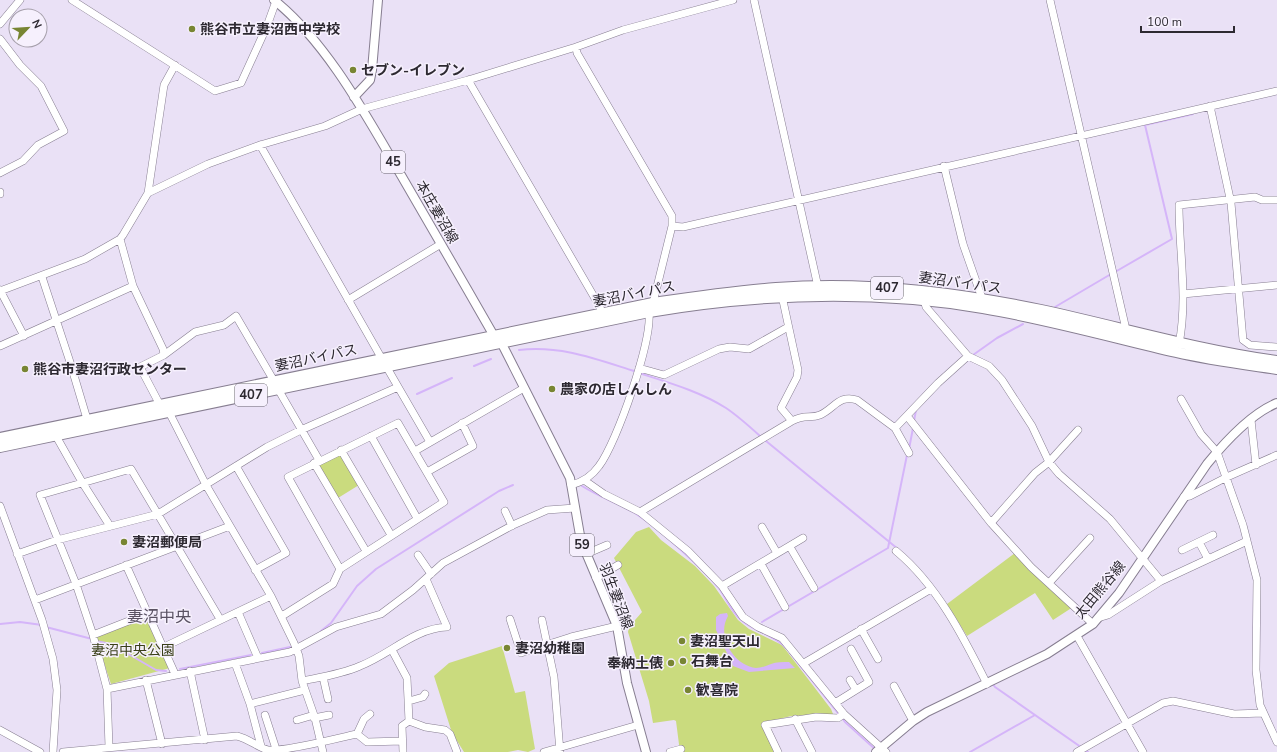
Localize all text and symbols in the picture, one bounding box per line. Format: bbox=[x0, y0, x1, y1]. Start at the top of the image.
north arrow bbox=[8, 8, 48, 48]
scale bar bbox=[1141, 8, 1234, 34]
text: 100 m bbox=[1147, 14, 1182, 30]
text: N bbox=[28, 17, 45, 31]
place label: 熊谷市立妻沼西中学校 bbox=[200, 20, 340, 39]
marker: 熊谷市立妻沼西中学校 bbox=[187, 24, 197, 34]
place label: セブン-イレブン bbox=[361, 61, 465, 80]
marker: セブン-イレブン bbox=[348, 65, 358, 75]
road number: 45 bbox=[381, 151, 405, 173]
street label: 本庄妻沼線 bbox=[411, 177, 463, 247]
street label: 妻沼バイパス bbox=[917, 268, 1003, 298]
street label: 妻沼バイパス bbox=[591, 277, 677, 311]
road number: 407 bbox=[871, 277, 903, 299]
street label: 妻沼バイパス bbox=[273, 340, 359, 376]
place label: 熊谷市妻沼行政センター bbox=[33, 360, 187, 379]
marker: 熊谷市妻沼行政センター bbox=[20, 364, 30, 374]
place label: 農家の店しんしん bbox=[560, 380, 672, 399]
road number: 407 bbox=[235, 384, 267, 406]
marker: 農家の店しんしん bbox=[547, 384, 557, 394]
place label: 妻沼郵便局 bbox=[132, 533, 202, 552]
road number: 59 bbox=[570, 534, 594, 556]
marker: 妻沼郵便局 bbox=[119, 537, 129, 547]
street label: 太田熊谷線 bbox=[1070, 557, 1130, 623]
street label: 羽生妻沼線 bbox=[595, 560, 637, 632]
district label: 妻沼中央 bbox=[127, 606, 191, 628]
place label: 妻沼聖天山 bbox=[690, 632, 760, 651]
marker: 妻沼聖天山 bbox=[677, 636, 687, 646]
place label: 妻沼幼稚園 bbox=[515, 639, 585, 658]
park label: 妻沼中央公園 bbox=[91, 641, 175, 660]
marker: 妻沼幼稚園 bbox=[502, 643, 512, 653]
place label: 石舞台 bbox=[691, 652, 733, 671]
place label: 奉納土俵 bbox=[607, 654, 663, 673]
marker: 石舞台 bbox=[678, 656, 688, 666]
marker: 奉納土俵 bbox=[666, 658, 676, 668]
place label: 歓喜院 bbox=[696, 681, 738, 700]
marker: 歓喜院 bbox=[683, 685, 693, 695]

